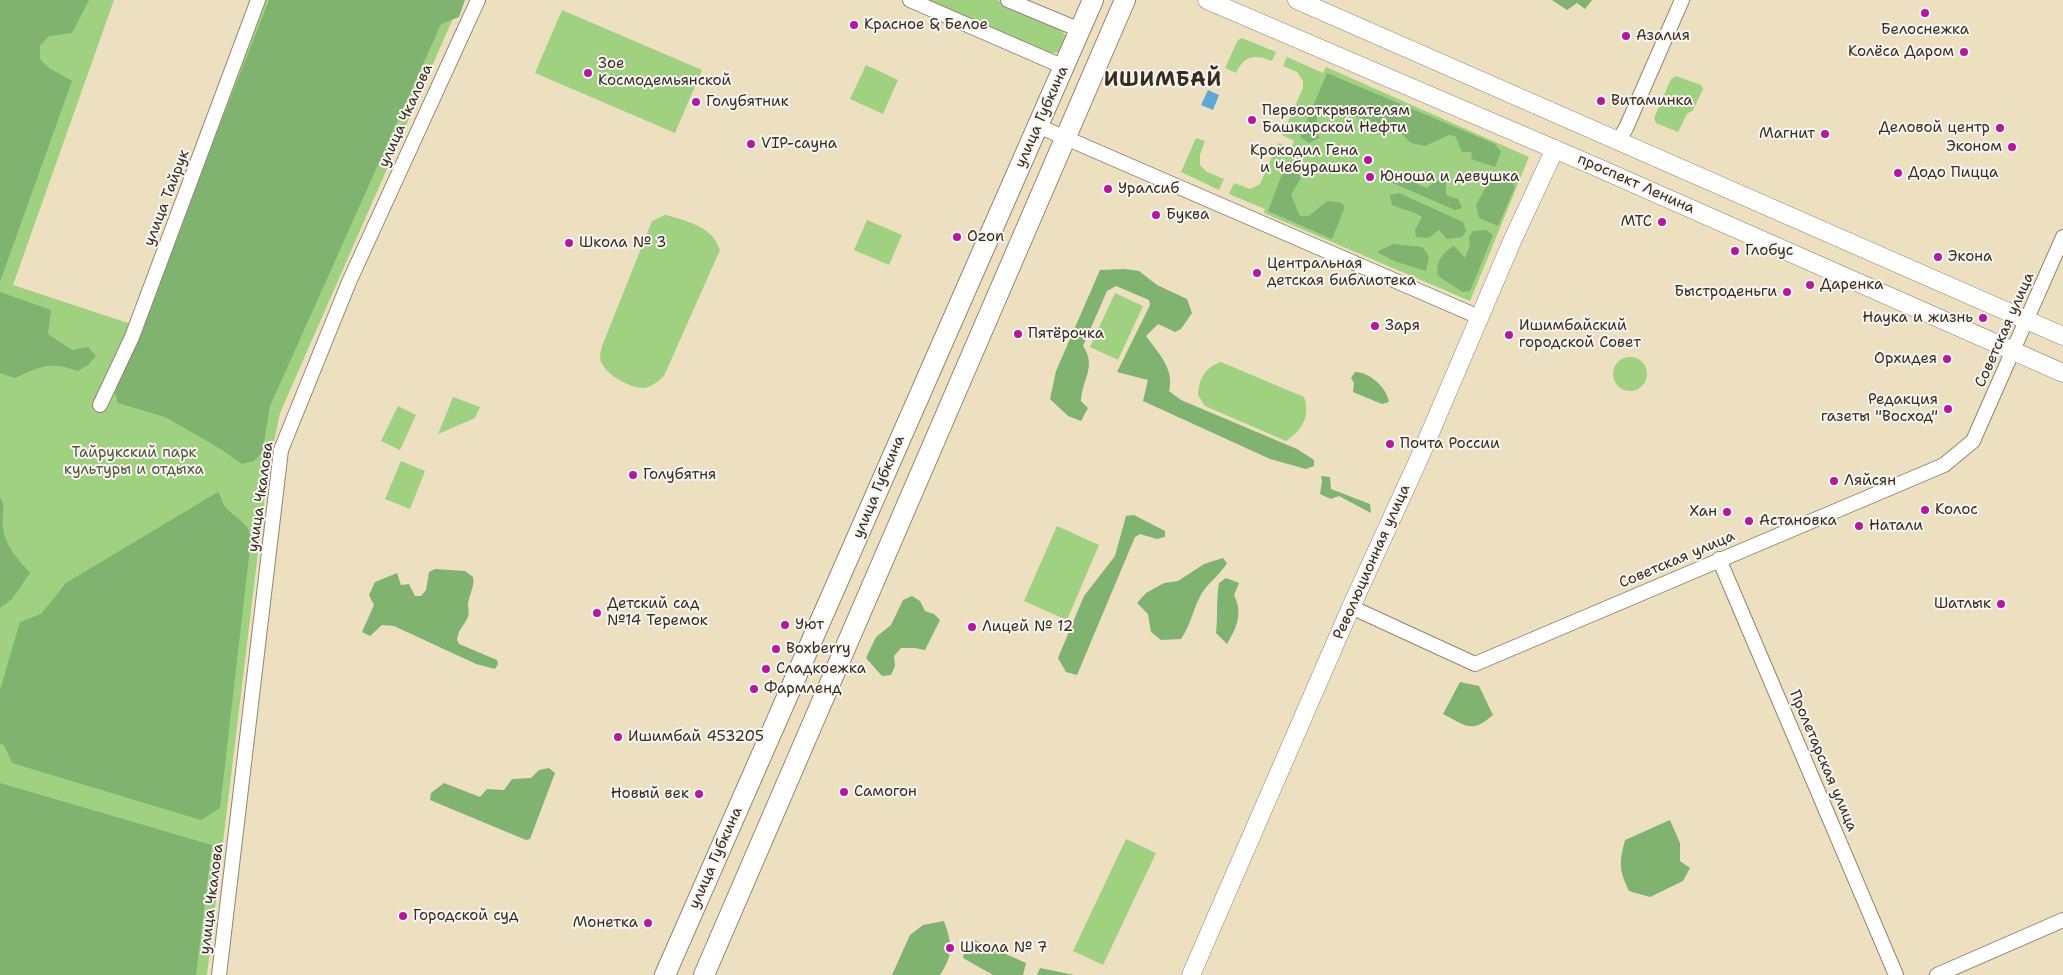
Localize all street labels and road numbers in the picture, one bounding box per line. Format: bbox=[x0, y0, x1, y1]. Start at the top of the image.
street label: улица Чкалова bbox=[375, 62, 437, 170]
street label: улица Губкина bbox=[1011, 63, 1073, 171]
street label: улица Тайрук bbox=[140, 147, 194, 249]
street label: проспект Ленина bbox=[1575, 150, 1697, 218]
street label: Советская улица bbox=[1972, 270, 2038, 390]
street label: улица Губкина bbox=[849, 433, 909, 541]
street label: улица Чкалова bbox=[244, 441, 278, 553]
street label: Революционная улица bbox=[1330, 482, 1414, 642]
street label: Советская улица bbox=[1616, 527, 1738, 593]
street label: Пролетарская улица bbox=[1785, 688, 1861, 834]
street label: улица Губкина bbox=[685, 804, 747, 912]
street label: улица Чкалова bbox=[196, 843, 228, 955]

